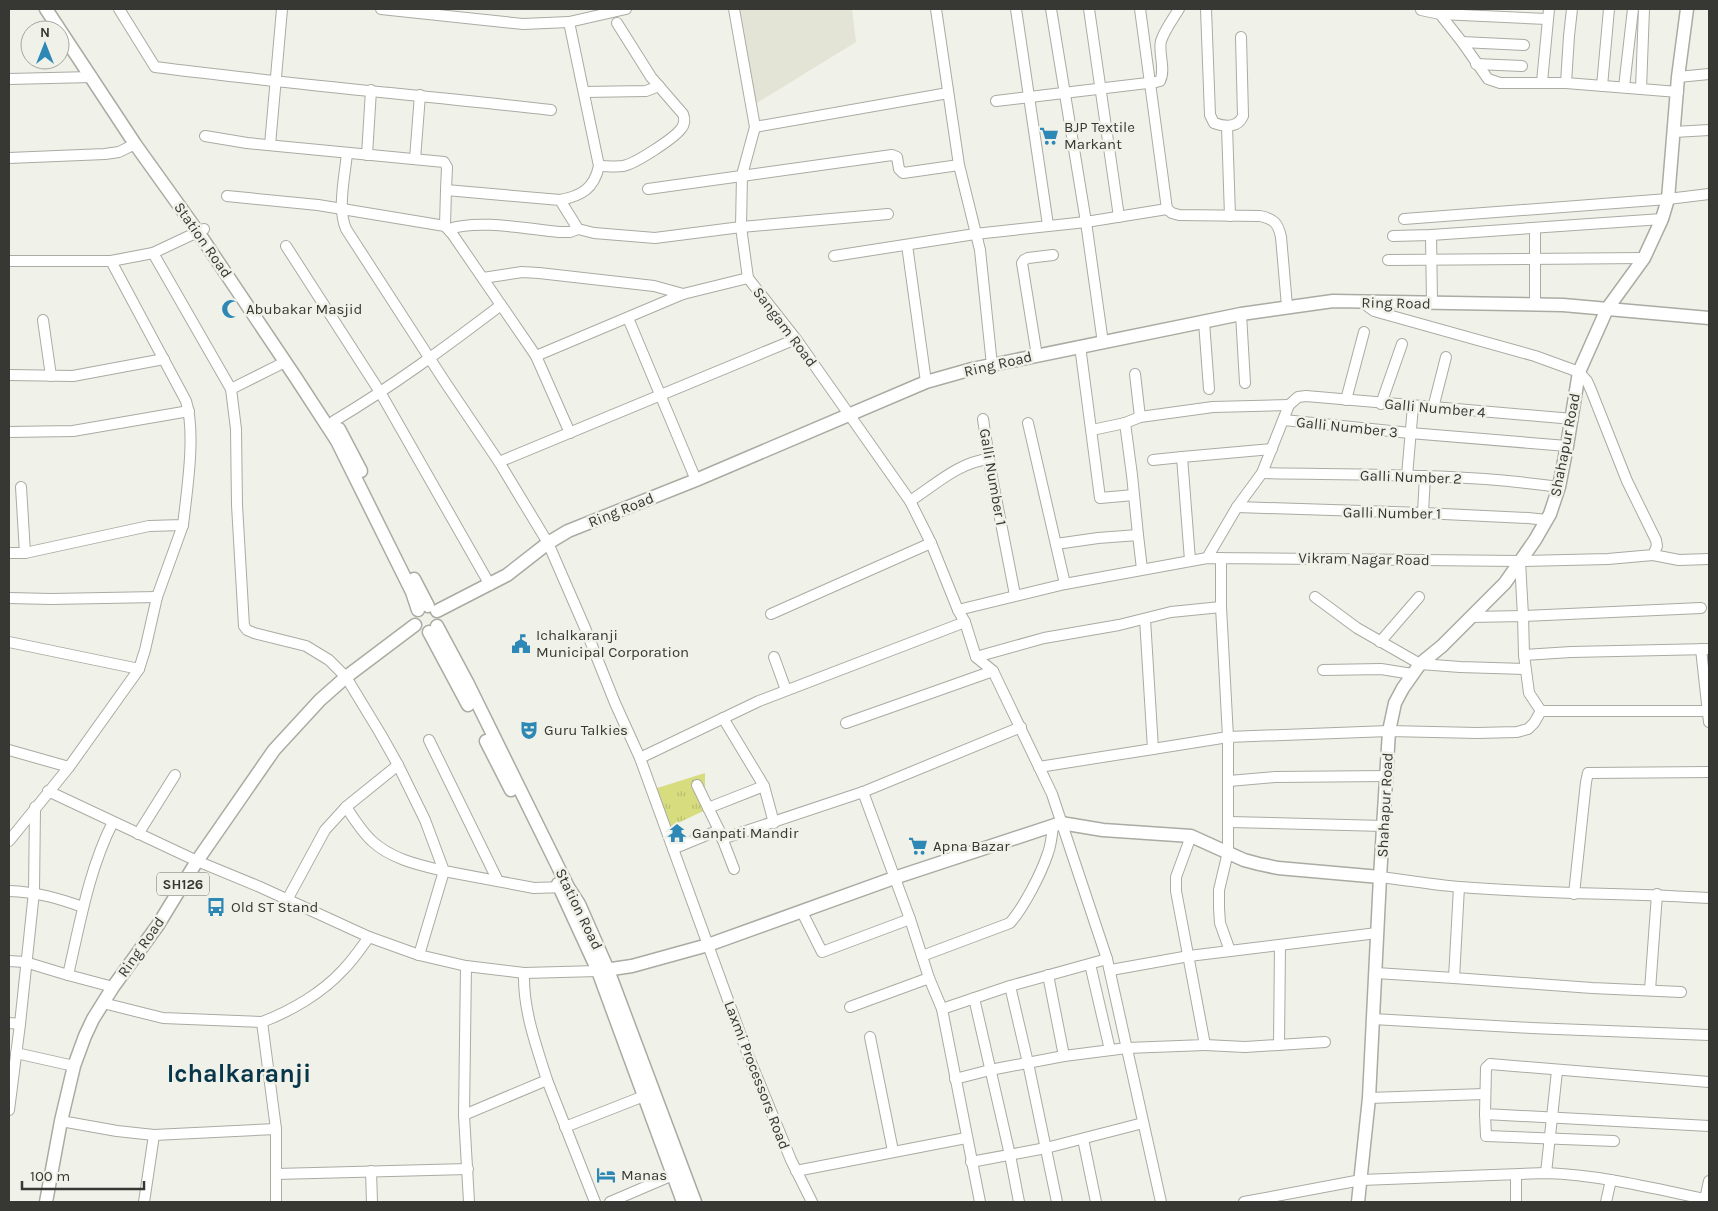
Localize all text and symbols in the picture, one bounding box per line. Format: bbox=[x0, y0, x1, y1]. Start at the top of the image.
north arrow bbox=[20, 20, 70, 70]
text: N bbox=[40, 24, 50, 41]
place label: BJP Textile Markant bbox=[1064, 118, 1135, 153]
supermarket icon: BJP Textile Markant bbox=[1038, 125, 1060, 147]
street label: Station Road bbox=[170, 199, 236, 281]
street label: Sangam Road bbox=[749, 284, 821, 370]
street label: Ring Road bbox=[1361, 293, 1431, 313]
mosque icon: Abubakar Masjid bbox=[220, 298, 242, 320]
place label: Abubakar Masjid bbox=[246, 300, 362, 318]
street label: Ring Road bbox=[962, 347, 1034, 381]
street label: Shahapur Road bbox=[1546, 392, 1584, 498]
street label: Galli Number 4 bbox=[1384, 395, 1487, 421]
street label: Galli Number 3 bbox=[1295, 413, 1399, 441]
street label: Galli Number 1 bbox=[976, 427, 1010, 527]
street label: Galli Number 2 bbox=[1360, 466, 1462, 488]
street label: Ring Road bbox=[586, 489, 656, 531]
street label: Galli Number 1 bbox=[1343, 503, 1441, 523]
street label: Vikram Nagar Road bbox=[1298, 549, 1430, 569]
place label: Ichalkaranji Municipal Corporation bbox=[536, 626, 689, 661]
public building icon: Ichalkaranji Municipal Corporation bbox=[510, 633, 532, 655]
theatre icon: Guru Talkies bbox=[518, 719, 540, 741]
place label: Guru Talkies bbox=[544, 721, 628, 739]
street label: Shahapur Road bbox=[1373, 752, 1397, 858]
temple icon: Ganpati Mandir bbox=[666, 822, 688, 844]
place label: Ganpati Mandir bbox=[692, 824, 799, 842]
supermarket icon: Apna Bazar bbox=[907, 835, 929, 857]
place label: Apna Bazar bbox=[933, 837, 1010, 855]
street label: Station Road bbox=[552, 865, 606, 953]
road number: SH126 bbox=[157, 872, 209, 896]
bus stop icon: Old ST Stand bbox=[205, 896, 227, 918]
place label: Old ST Stand bbox=[231, 898, 318, 916]
street label: Ring Road bbox=[114, 913, 168, 981]
street label: Laxmi Processors Road bbox=[720, 998, 794, 1152]
district label: Ichalkaranji bbox=[167, 1059, 311, 1088]
scale bar bbox=[22, 1158, 145, 1190]
hotel icon: Manas bbox=[595, 1164, 617, 1186]
place label: Manas bbox=[621, 1166, 667, 1184]
text: 100 m bbox=[30, 1167, 70, 1185]

